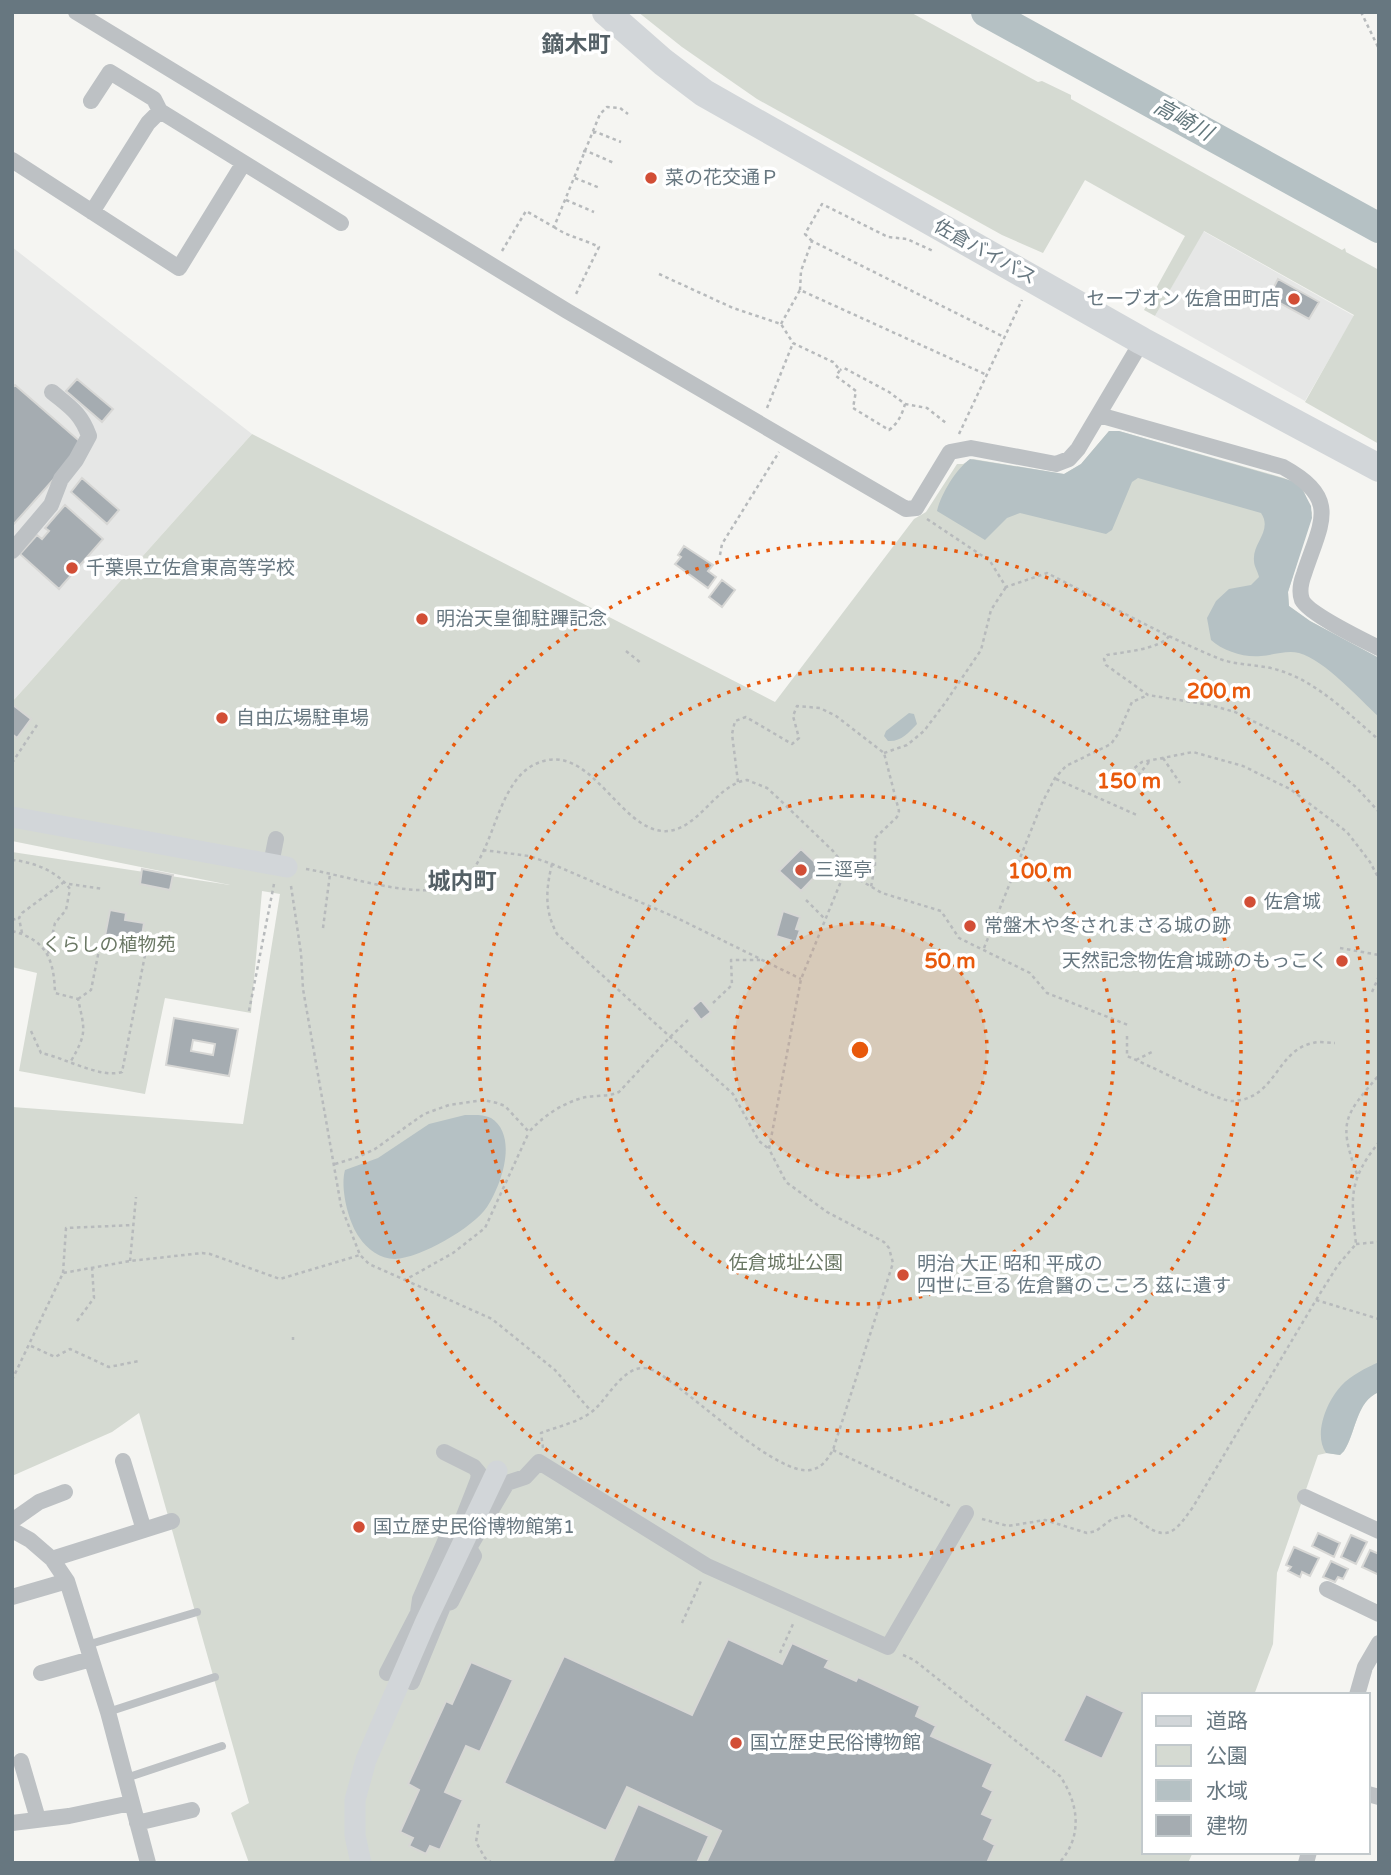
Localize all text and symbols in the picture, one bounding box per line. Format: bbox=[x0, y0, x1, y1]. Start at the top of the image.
district label: 鏑木町 bbox=[542, 31, 611, 59]
water label: 高崎川 bbox=[1149, 94, 1218, 147]
place label: 菜の花交通Ｐ bbox=[665, 167, 779, 189]
marker: 菜の花交通Ｐ bbox=[643, 170, 659, 186]
street label: 佐倉バイパス bbox=[930, 215, 1040, 289]
place label: セーブオン 佐倉田町店 bbox=[1086, 288, 1280, 310]
marker: セーブオン 佐倉田町店 bbox=[1286, 291, 1302, 307]
place label: 千葉県立佐倉東高等学校 bbox=[86, 557, 295, 579]
marker: 千葉県立佐倉東高等学校 bbox=[64, 560, 80, 576]
place label: 明治天皇御駐蹕記念 bbox=[436, 608, 607, 630]
marker: 明治天皇御駐蹕記念 bbox=[414, 611, 430, 627]
text: 200 m bbox=[1187, 679, 1251, 704]
place label: 自由広場駐車場 bbox=[236, 707, 369, 729]
marker: 自由広場駐車場 bbox=[214, 710, 230, 726]
text: 150 m bbox=[1097, 769, 1161, 794]
place label: 三逕亭 bbox=[815, 859, 872, 881]
text: 100 m bbox=[1008, 859, 1072, 884]
marker: 三逕亭 bbox=[793, 862, 809, 878]
district label: 城内町 bbox=[428, 868, 497, 896]
place label: 佐倉城 bbox=[1264, 891, 1321, 913]
marker: 佐倉城 bbox=[1242, 894, 1258, 910]
place label: 常盤木や冬されまさる城の跡 bbox=[984, 915, 1231, 937]
marker: 常盤木や冬されまさる城の跡 bbox=[962, 918, 978, 934]
park label: くらしの植物苑 bbox=[42, 934, 176, 956]
text: 50 m bbox=[924, 949, 976, 974]
place label: 天然記念物佐倉城跡のもっこく bbox=[1062, 950, 1328, 972]
marker: 天然記念物佐倉城跡のもっこく bbox=[1334, 953, 1350, 969]
centre of rings bbox=[848, 1038, 872, 1062]
park label: 佐倉城址公園 bbox=[729, 1252, 843, 1274]
place label: 明治 大正 昭和 平成の 四世に亘る 佐倉醫のこころ 茲に遺す bbox=[917, 1253, 1231, 1297]
marker: 明治 大正 昭和 平成の 四世に亘る 佐倉醫のこころ 茲に遺す bbox=[895, 1267, 911, 1283]
place label: 国立歴史民俗博物館第1 bbox=[373, 1516, 575, 1538]
marker: 国立歴史民俗博物館第1 bbox=[351, 1519, 367, 1535]
legend bbox=[1142, 1693, 1370, 1854]
text: 道路 bbox=[1206, 1709, 1248, 1734]
place label: 国立歴史民俗博物館 bbox=[750, 1732, 921, 1754]
marker: 国立歴史民俗博物館 bbox=[728, 1735, 744, 1751]
text: 公園 bbox=[1206, 1744, 1248, 1769]
text: 水域 bbox=[1206, 1779, 1248, 1804]
text: 建物 bbox=[1206, 1814, 1248, 1839]

